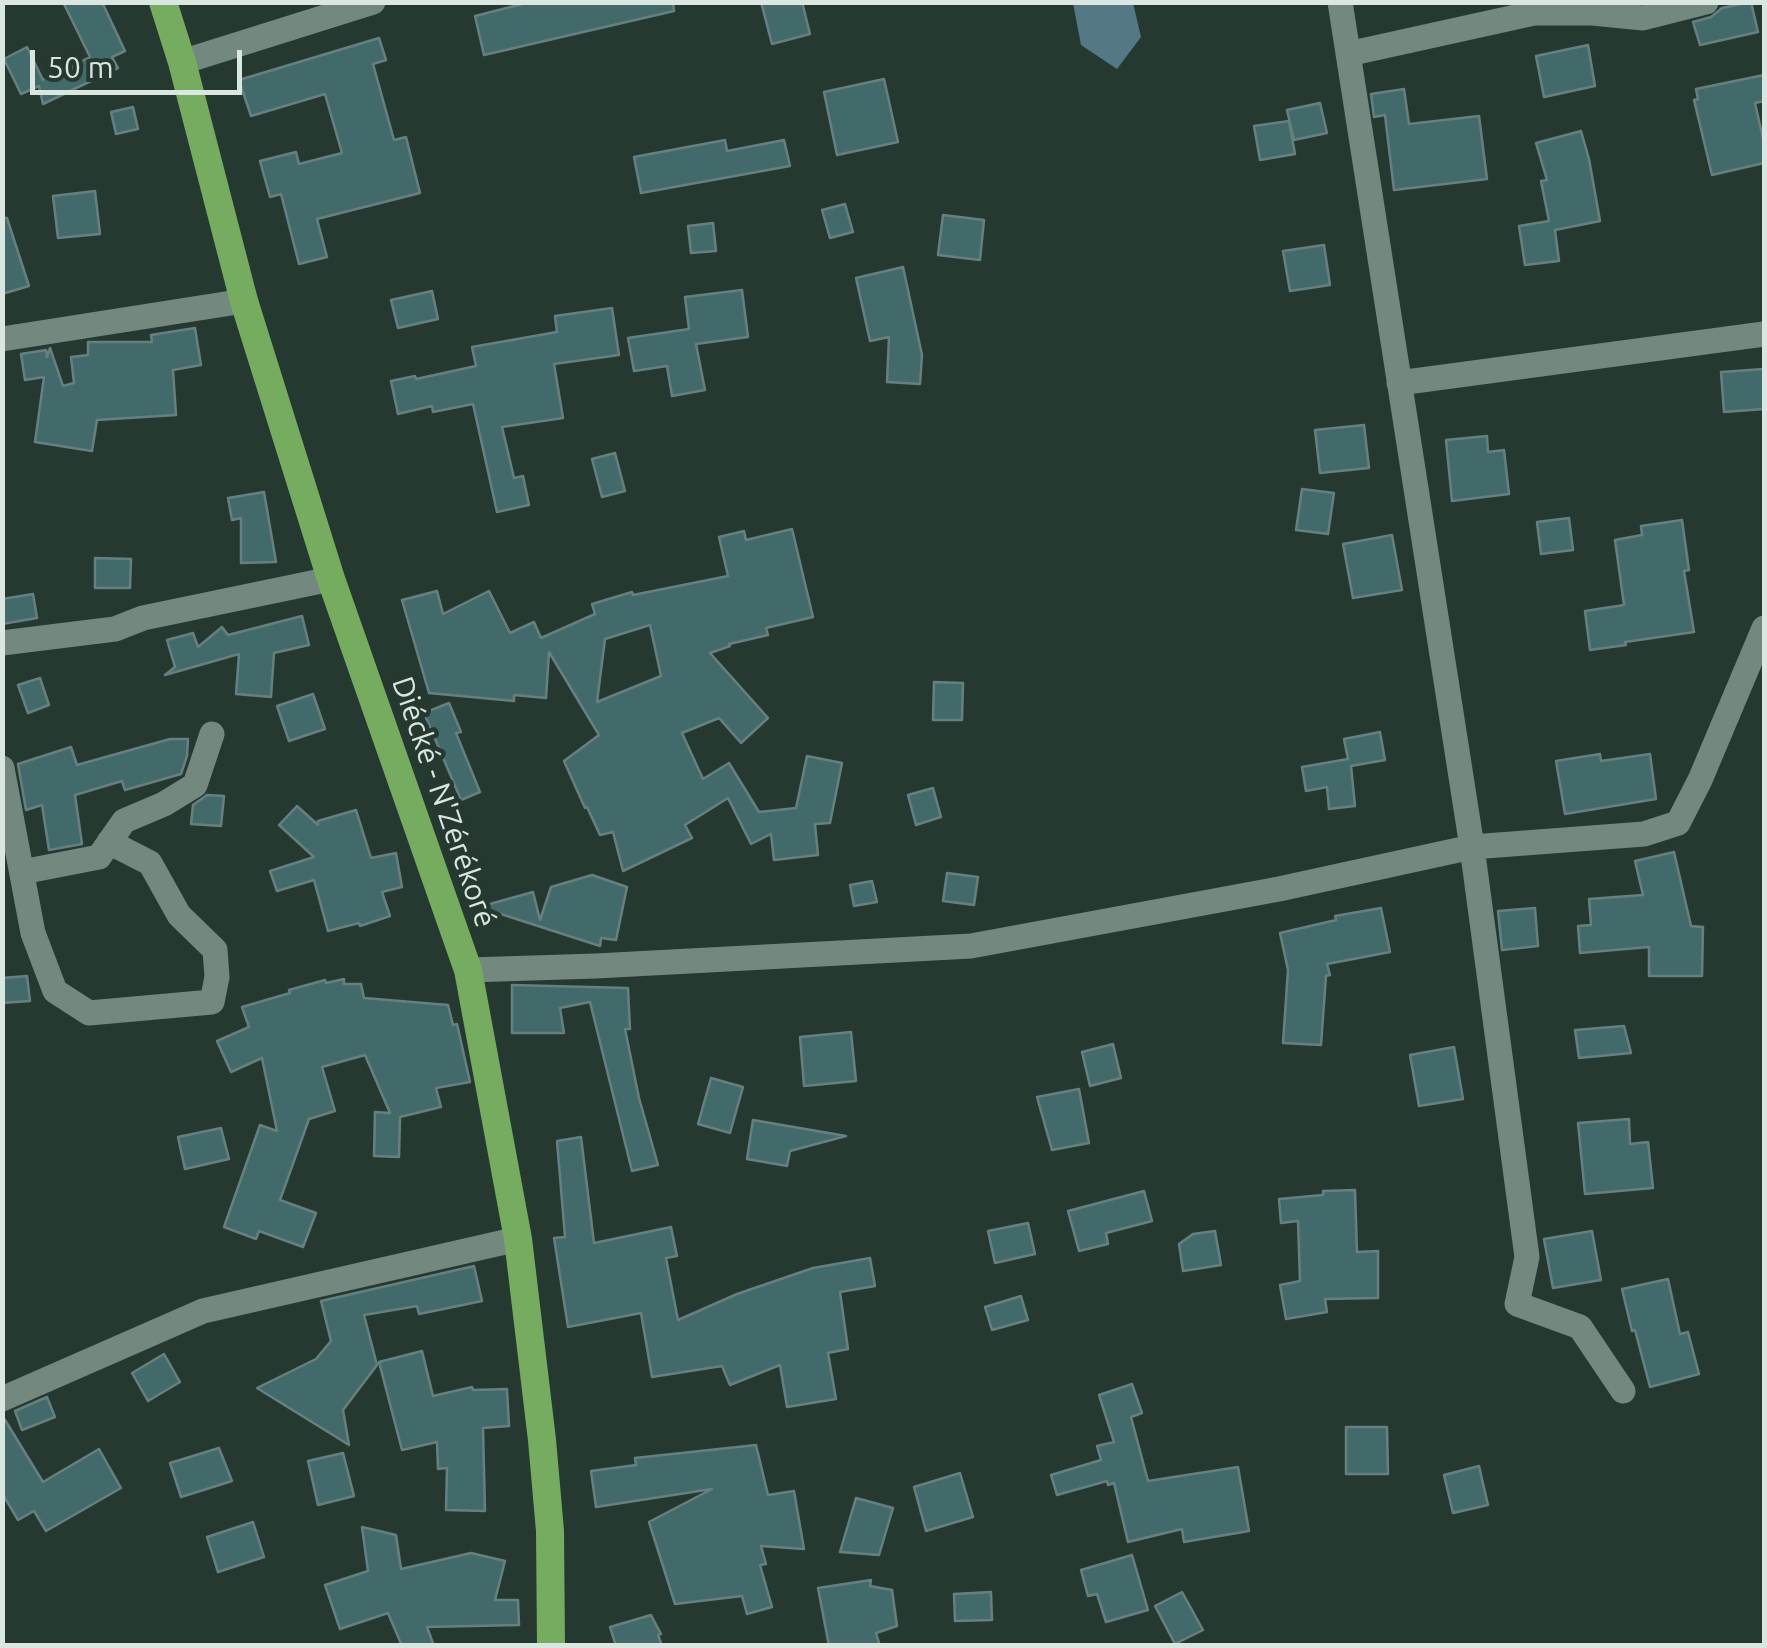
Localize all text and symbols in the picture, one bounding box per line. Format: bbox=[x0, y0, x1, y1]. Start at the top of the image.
scale bar bbox=[35, 30, 248, 92]
text: 50 m bbox=[47, 50, 114, 84]
street label: Diécké - N'Zérékoré bbox=[384, 672, 504, 932]

